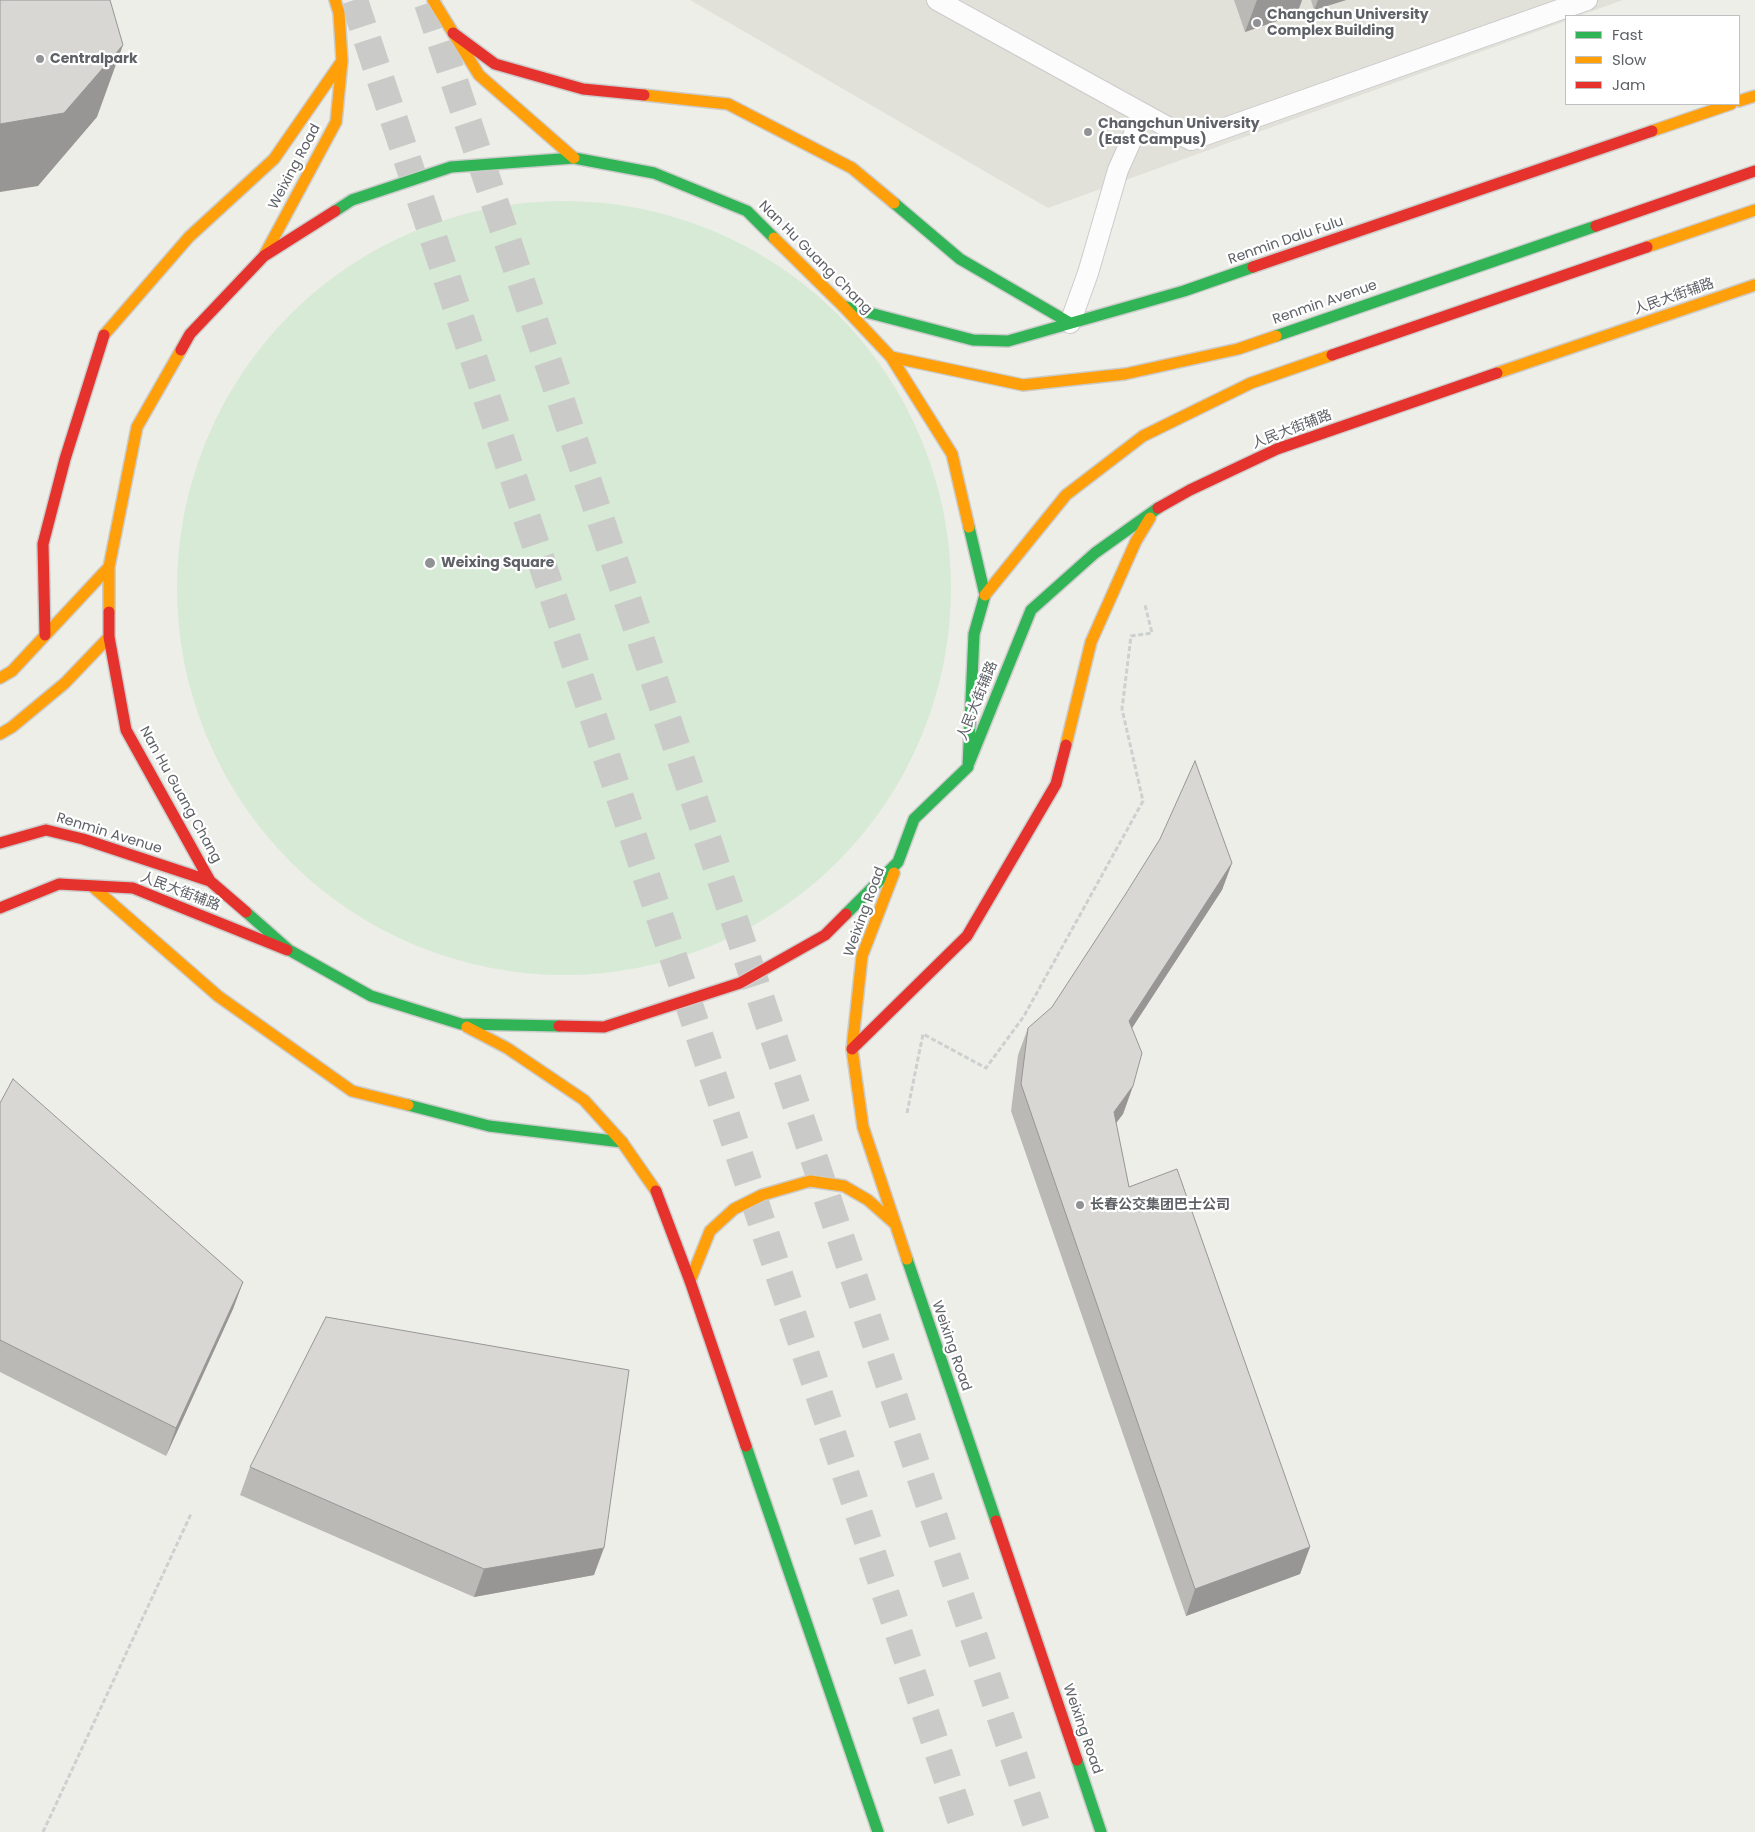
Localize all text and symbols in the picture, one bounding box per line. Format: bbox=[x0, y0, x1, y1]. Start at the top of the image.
place label: Changchun University Complex Building bbox=[1267, 7, 1429, 40]
legend bbox=[1565, 15, 1740, 105]
marker: Changchun University Complex Building bbox=[1251, 17, 1263, 29]
text: Fast bbox=[1612, 24, 1643, 45]
text: Slow bbox=[1612, 49, 1646, 70]
place label: Centralpark bbox=[50, 51, 138, 67]
marker: Centralpark bbox=[34, 53, 46, 65]
text: Jam bbox=[1612, 74, 1646, 95]
place label: Changchun University (East Campus) bbox=[1098, 116, 1260, 148]
street label: Weixing Road bbox=[265, 121, 325, 213]
marker: Changchun University (East Campus) bbox=[1082, 126, 1094, 138]
street label: Nan Hu Guang Chang bbox=[755, 198, 875, 318]
street label: Renmin Dalu Fulu bbox=[1226, 213, 1346, 269]
street label: 人民大街辅路 bbox=[1632, 275, 1716, 319]
street label: Renmin Avenue bbox=[1271, 277, 1379, 329]
street label: 人民大街辅路 bbox=[1250, 407, 1334, 453]
place label: Weixing Square bbox=[441, 555, 554, 571]
marker: Weixing Square bbox=[423, 556, 437, 570]
street label: 人民大街辅路 bbox=[954, 659, 1002, 743]
street label: Nan Hu Guang Chang bbox=[135, 724, 225, 866]
street label: Renmin Avenue bbox=[54, 810, 164, 858]
street label: Weixing Road bbox=[841, 865, 889, 959]
street label: 人民大街辅路 bbox=[138, 869, 222, 915]
place label: 长春公交集团巴士公司 bbox=[1090, 1197, 1230, 1213]
marker: 长春公交集团巴士公司 bbox=[1074, 1199, 1086, 1211]
street label: Weixing Road bbox=[928, 1299, 974, 1393]
street label: Weixing Road bbox=[1059, 1682, 1105, 1776]

